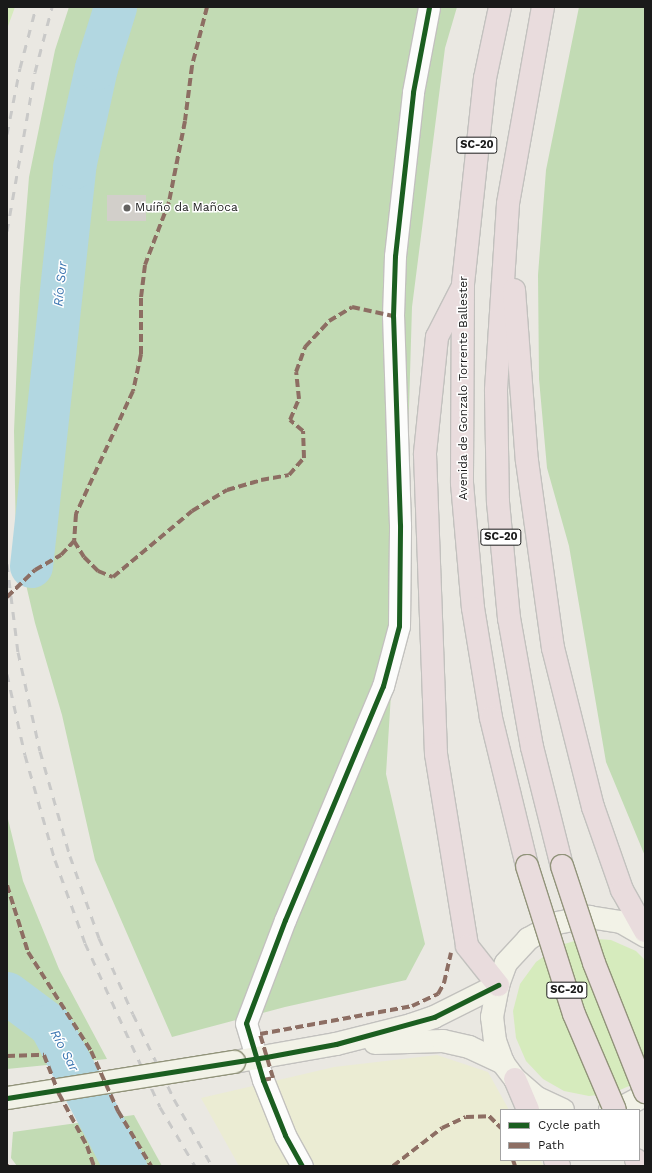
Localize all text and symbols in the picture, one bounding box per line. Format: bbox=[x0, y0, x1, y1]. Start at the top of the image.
road number: SC-20 bbox=[456, 136, 498, 154]
place label: Muíño da Mañoca bbox=[135, 201, 238, 215]
marker: Muíño da Mañoca bbox=[122, 203, 132, 213]
water label: Río Sar bbox=[51, 261, 71, 307]
street label: Avenida de Gonzalo Torrente Ballester bbox=[457, 276, 471, 500]
road number: SC-20 bbox=[480, 528, 522, 546]
road number: SC-20 bbox=[546, 981, 588, 999]
water label: Río Sar bbox=[47, 1027, 81, 1075]
legend bbox=[500, 1109, 640, 1161]
text: Cycle path bbox=[538, 1118, 600, 1132]
text: Path bbox=[538, 1138, 564, 1152]

